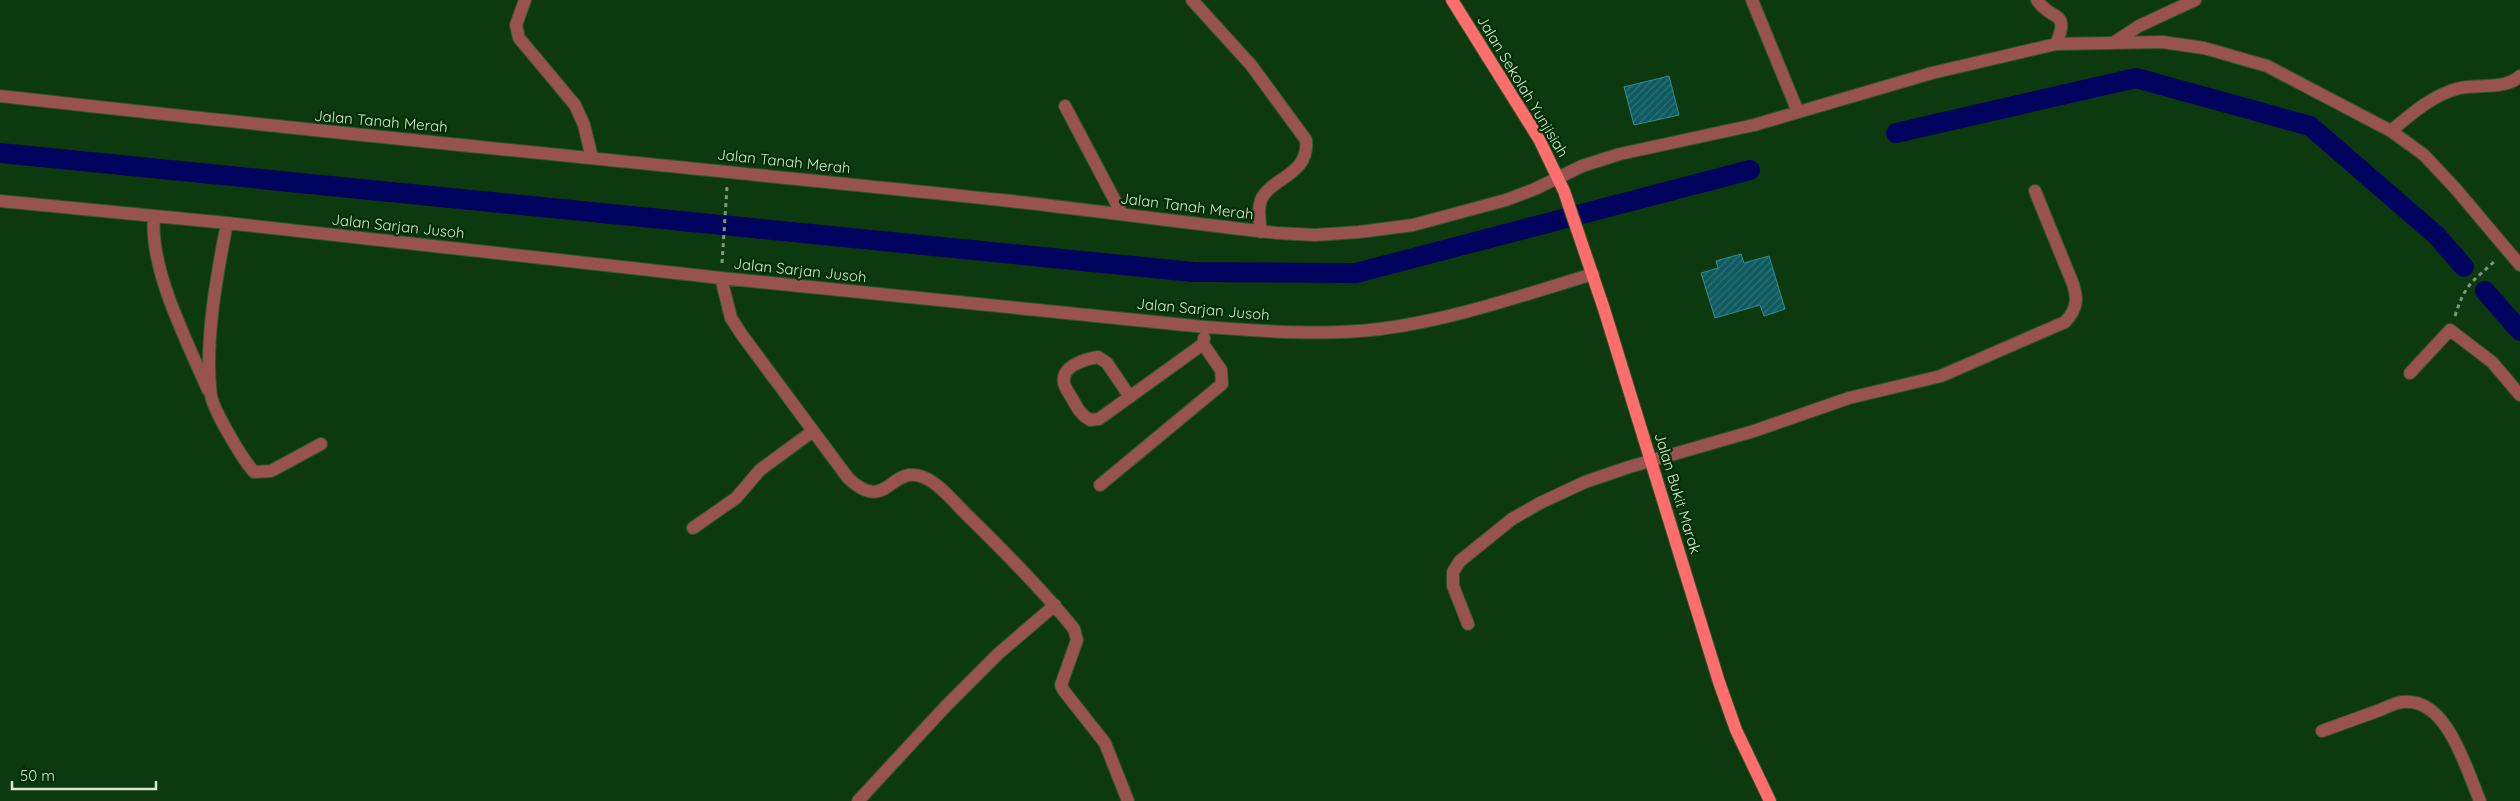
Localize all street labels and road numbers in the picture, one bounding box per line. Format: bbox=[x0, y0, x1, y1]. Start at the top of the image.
street label: Jalan Sekolah Yunjisiah bbox=[1473, 12, 1573, 160]
street label: Jalan Tanah Merah bbox=[313, 106, 449, 136]
street label: Jalan Tanah Merah bbox=[716, 145, 852, 177]
street label: Jalan Tanah Merah bbox=[1119, 188, 1255, 224]
street label: Jalan Sarjan Jusoh bbox=[330, 210, 466, 242]
street label: Jalan Sarjan Jusoh bbox=[732, 254, 868, 286]
street label: Jalan Sarjan Jusoh bbox=[1136, 294, 1270, 324]
street label: Jalan Bukit Marak bbox=[1651, 430, 1705, 556]

